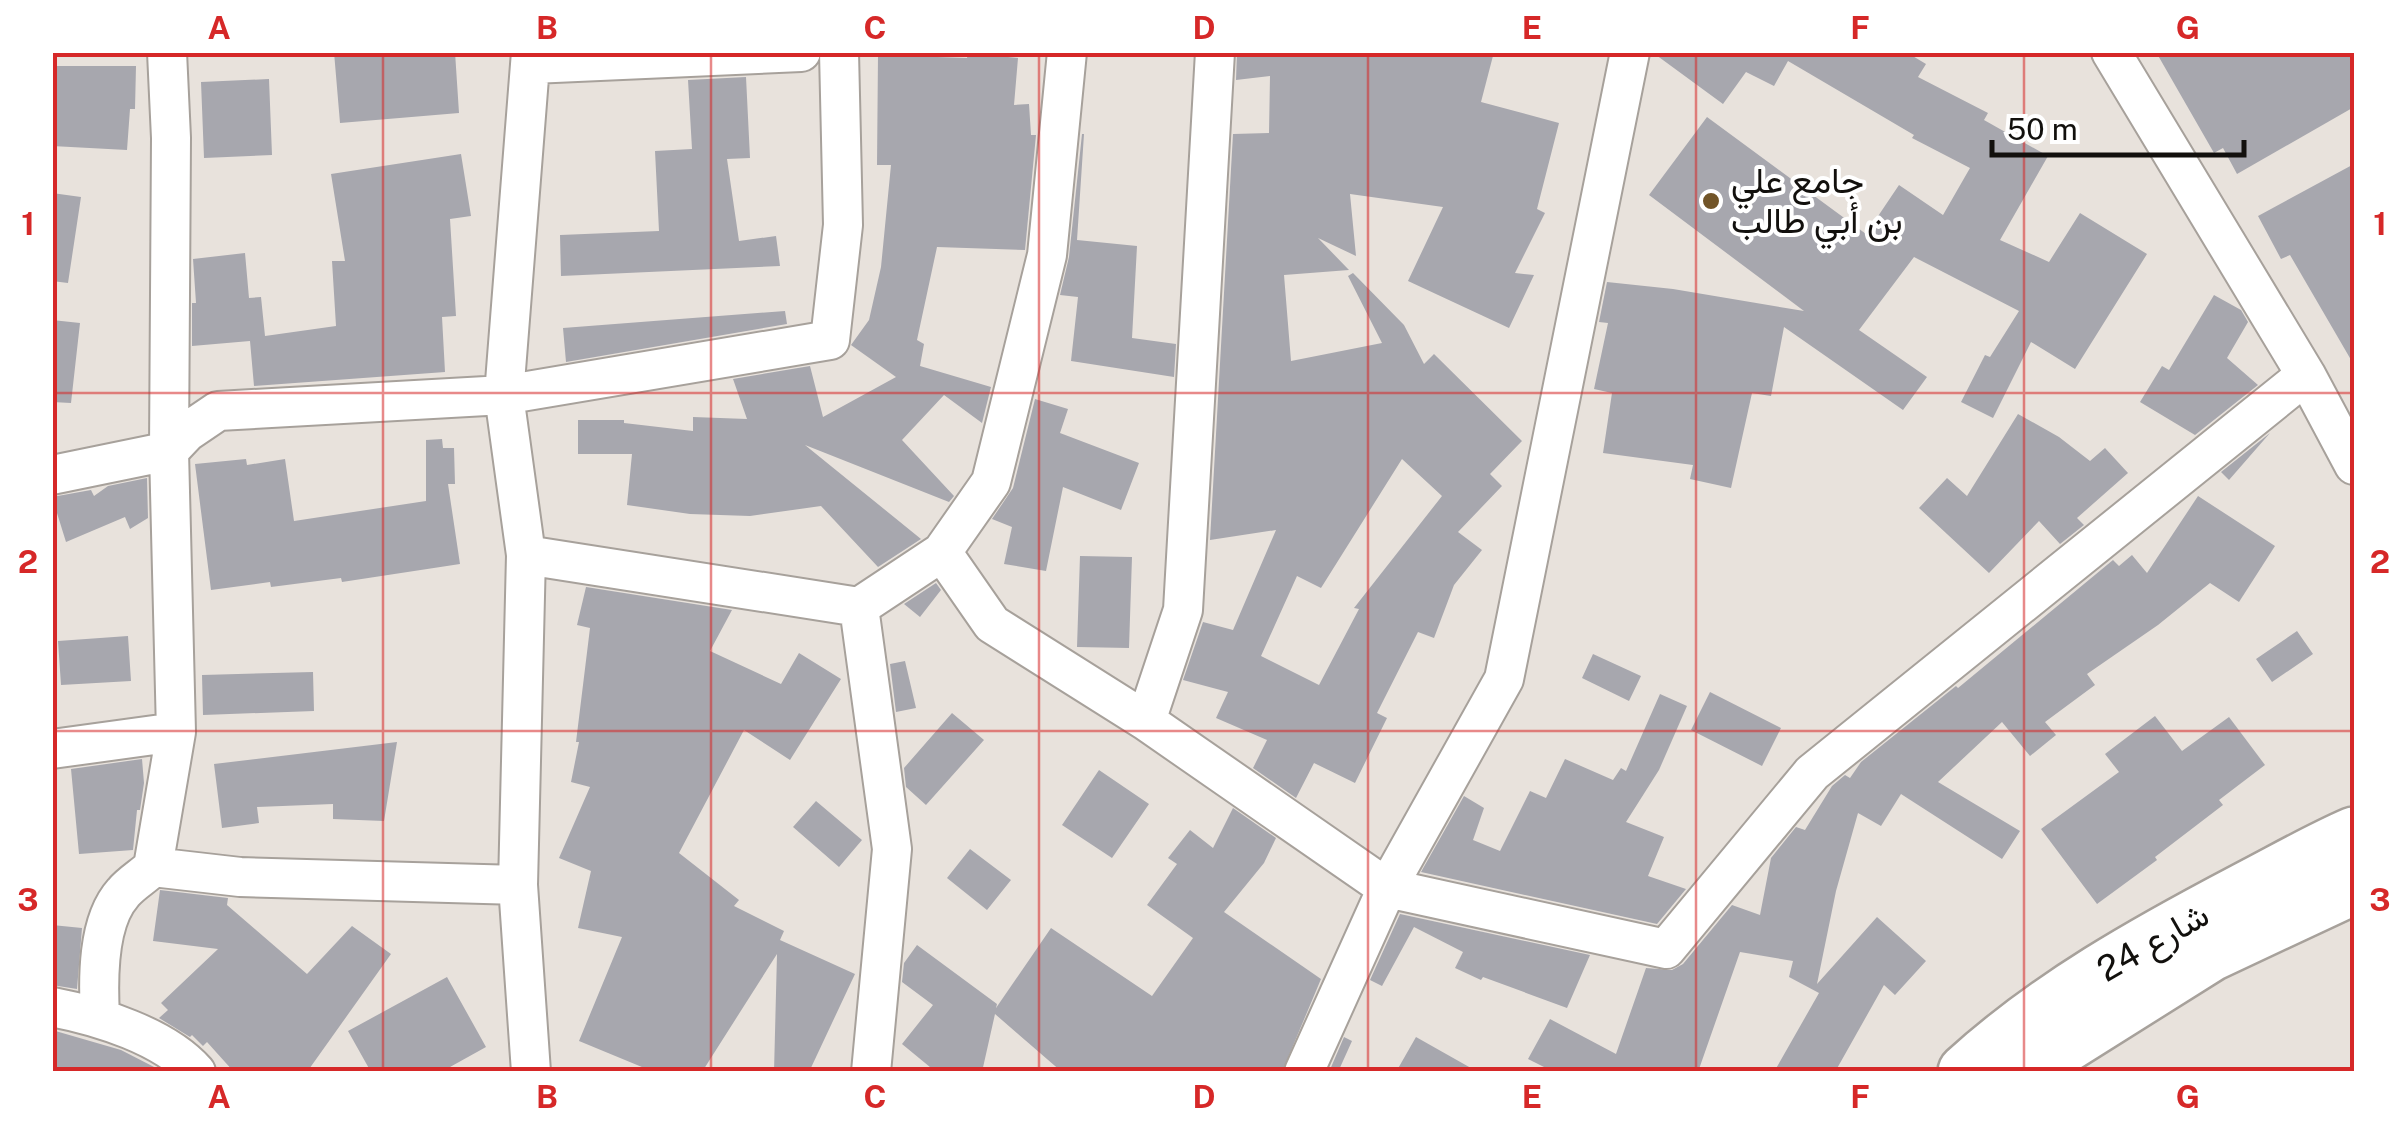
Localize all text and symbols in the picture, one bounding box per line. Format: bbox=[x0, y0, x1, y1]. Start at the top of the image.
text: A bbox=[207, 9, 231, 46]
text: B bbox=[536, 9, 558, 46]
text: C bbox=[864, 9, 886, 46]
text: D bbox=[1192, 9, 1216, 46]
text: E bbox=[1522, 9, 1542, 46]
text: F bbox=[1850, 9, 1870, 46]
text: G bbox=[2176, 9, 2200, 46]
scale bar bbox=[1992, 95, 2244, 157]
text: 50 m bbox=[2007, 111, 2078, 147]
place label: جامع علي بن أبي طالب bbox=[1731, 160, 1903, 250]
marker: جامع علي بن أبي طالب bbox=[1700, 190, 1722, 212]
text: 1 bbox=[21, 205, 35, 242]
text: 1 bbox=[2373, 205, 2387, 242]
text: 2 bbox=[18, 543, 38, 580]
text: 2 bbox=[2370, 543, 2390, 580]
text: 3 bbox=[17, 881, 39, 918]
text: 3 bbox=[2369, 881, 2391, 918]
street label: شارع 24 bbox=[2090, 893, 2218, 993]
text: A bbox=[207, 1078, 231, 1115]
text: B bbox=[536, 1078, 558, 1115]
text: C bbox=[864, 1078, 886, 1115]
text: D bbox=[1192, 1078, 1216, 1115]
text: E bbox=[1522, 1078, 1542, 1115]
text: F bbox=[1850, 1078, 1870, 1115]
text: G bbox=[2176, 1078, 2200, 1115]

